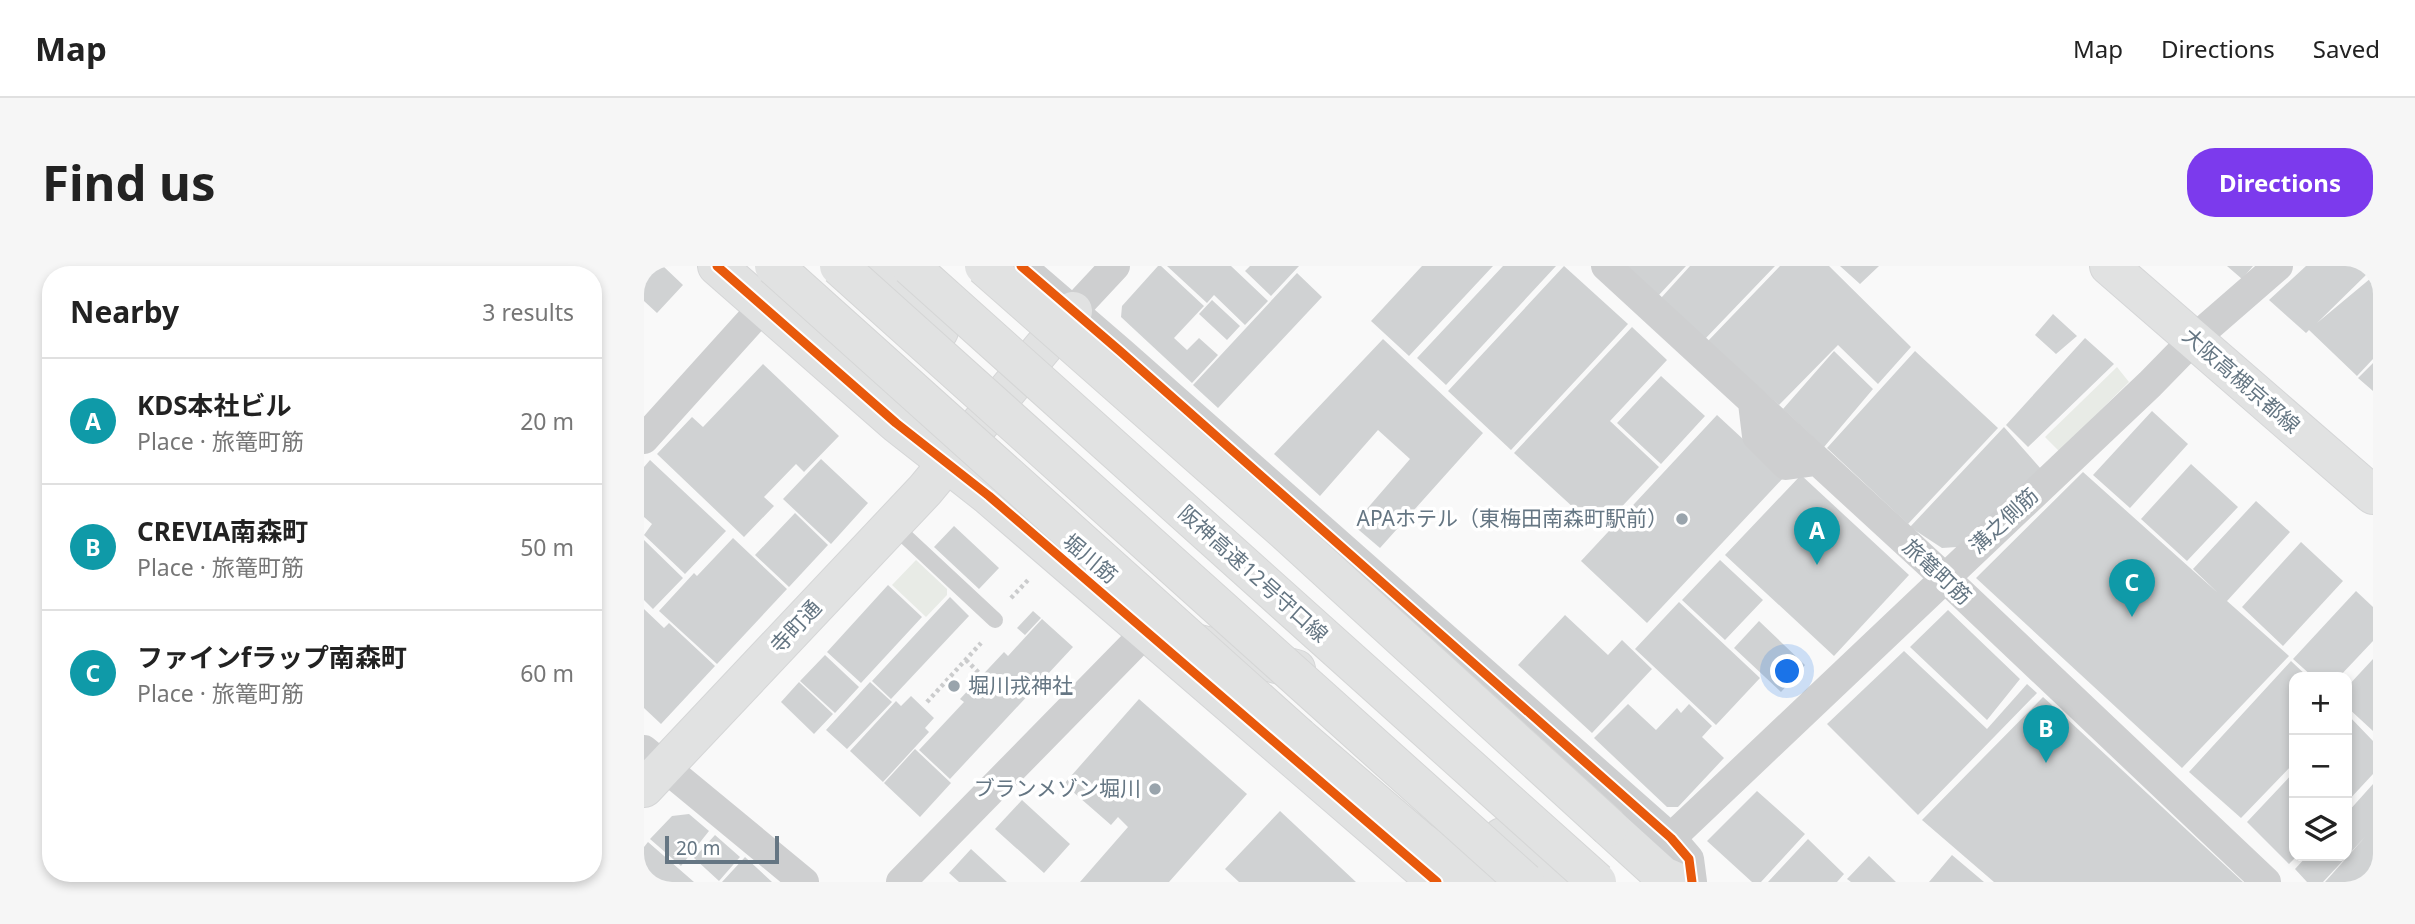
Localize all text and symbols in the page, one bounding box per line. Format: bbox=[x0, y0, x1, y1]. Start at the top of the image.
text: Map bbox=[35, 26, 107, 71]
text: Map bbox=[2073, 32, 2123, 65]
text: Directions bbox=[2161, 32, 2275, 65]
text: Saved bbox=[2313, 32, 2380, 65]
button: Directions bbox=[2187, 148, 2373, 217]
text: Find us bbox=[42, 149, 216, 215]
text: Nearby bbox=[70, 291, 179, 332]
text: 3 results bbox=[482, 296, 574, 328]
street label: 大阪高槻京都線 bbox=[2177, 321, 2306, 439]
text: KDS本社ビル bbox=[137, 387, 292, 423]
text: A bbox=[85, 405, 101, 437]
text: 20 m bbox=[520, 405, 574, 437]
text: Place · 旅篭町筋 bbox=[137, 425, 304, 457]
street label: 溝之側筋 bbox=[1963, 481, 2044, 559]
street label: 阪神高速12号守口線 bbox=[1173, 499, 1334, 648]
place label: APAホテル（東梅田南森町駅前） bbox=[1357, 504, 1668, 532]
pin: A bbox=[1794, 507, 1840, 565]
marker: APAホテル（東梅田南森町駅前） bbox=[1674, 511, 1690, 527]
text: CREVIA南森町 bbox=[137, 513, 308, 549]
street label: 堀川筋 bbox=[1058, 527, 1124, 589]
text: B bbox=[85, 531, 101, 563]
text: 50 m bbox=[520, 531, 574, 563]
street label: 旅篭町筋 bbox=[1897, 532, 1978, 610]
text: Place · 旅篭町筋 bbox=[137, 551, 304, 583]
pin: C bbox=[2109, 559, 2155, 617]
street label: 寺町通 bbox=[764, 594, 827, 659]
text: ファインfラップ南森町 bbox=[137, 639, 407, 675]
your location bbox=[1770, 654, 1804, 688]
text: C bbox=[86, 657, 100, 689]
text: 60 m bbox=[520, 657, 574, 689]
place label: 堀川戎神社 bbox=[968, 671, 1073, 699]
map controls bbox=[2289, 672, 2352, 861]
button: + bbox=[2289, 672, 2352, 735]
text: Place · 旅篭町筋 bbox=[137, 677, 304, 709]
marker: 堀川戎神社 bbox=[946, 678, 962, 694]
pin: B bbox=[2023, 705, 2069, 763]
button: − bbox=[2289, 735, 2352, 798]
place label: ブランメゾン堀川 bbox=[974, 774, 1141, 802]
marker: ブランメゾン堀川 bbox=[1147, 781, 1163, 797]
button: layers bbox=[2289, 798, 2352, 861]
scale bar bbox=[665, 833, 779, 865]
text: 20 m bbox=[676, 835, 720, 861]

